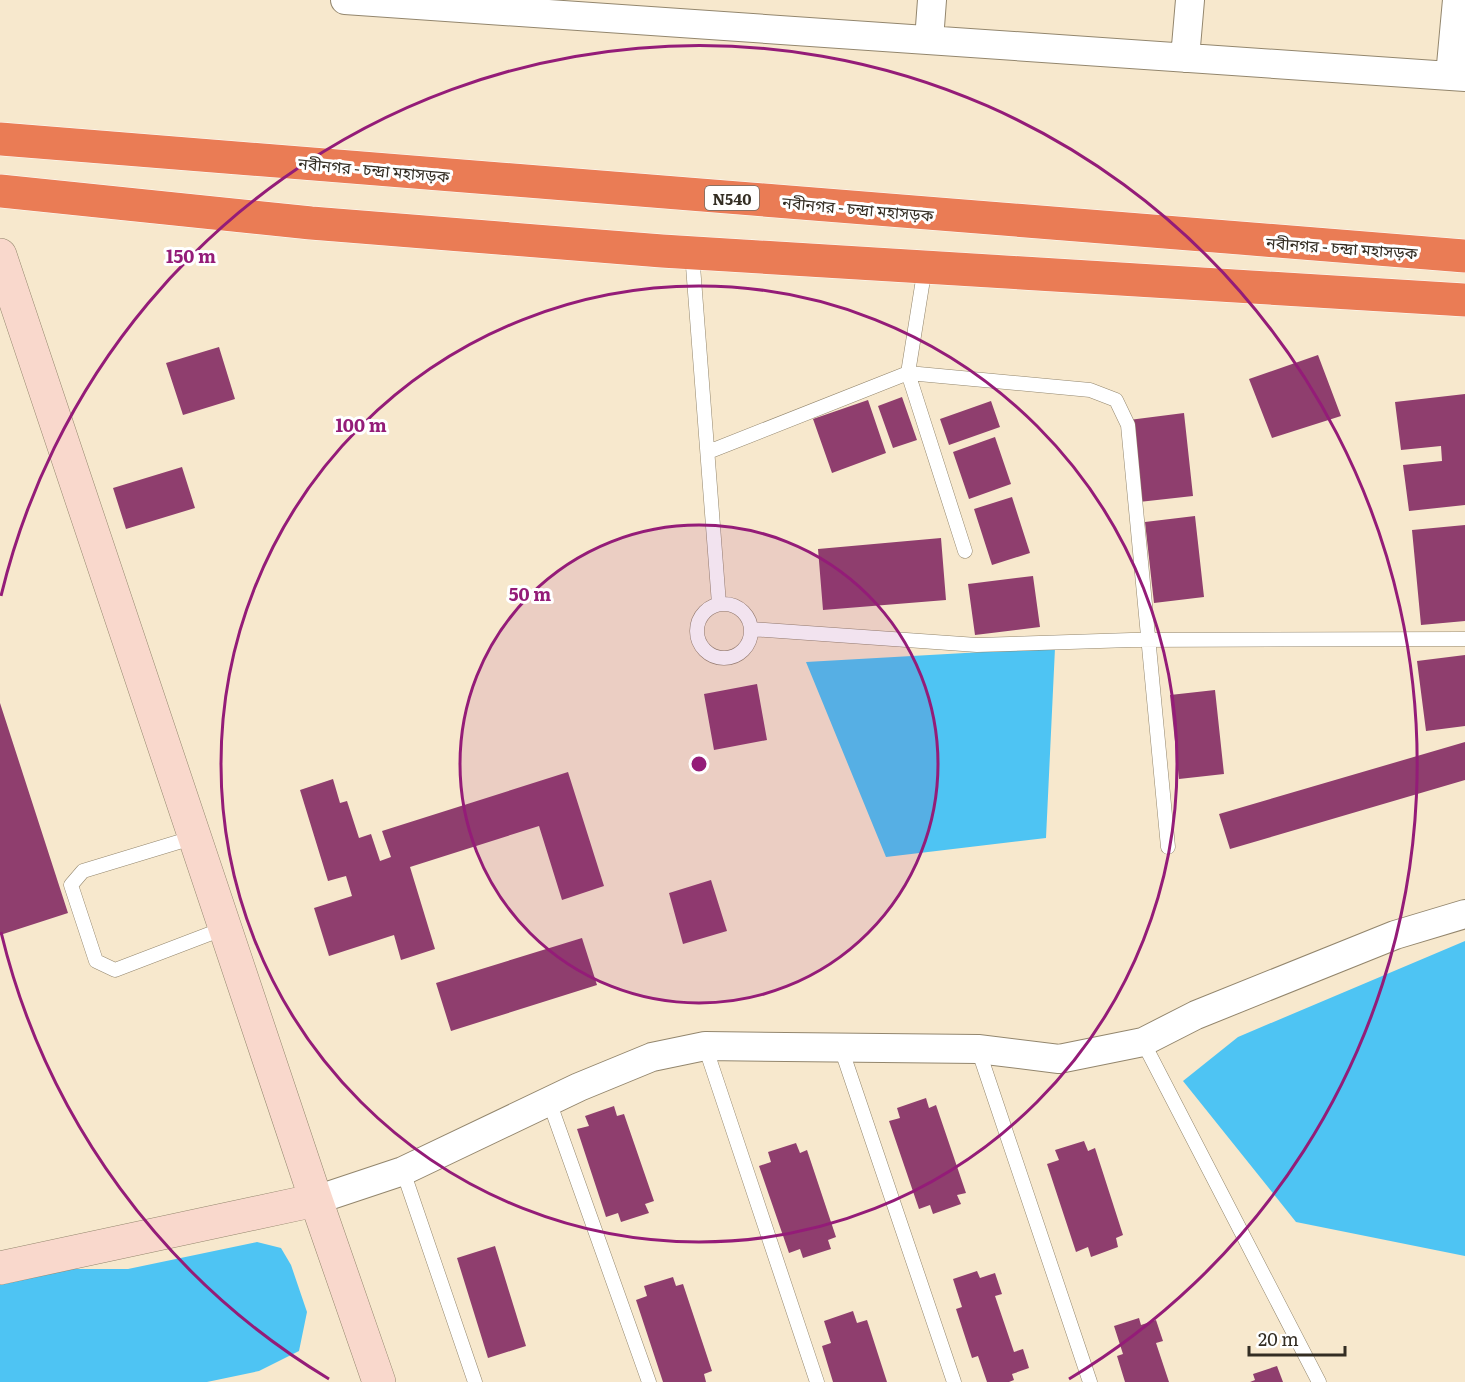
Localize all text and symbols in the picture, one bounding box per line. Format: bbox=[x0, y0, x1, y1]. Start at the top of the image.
street label: নবীনগর - চন্দ্রা মহাসড়ক bbox=[296, 150, 452, 188]
road number: N540 bbox=[705, 186, 759, 210]
street label: নবীনগর - চন্দ্রা মহাসড়ক bbox=[780, 189, 936, 227]
street label: নবীনগর - চন্দ্রা মহাসড়ক bbox=[1264, 230, 1420, 264]
text: 150 m bbox=[166, 242, 216, 269]
text: 100 m bbox=[335, 411, 387, 438]
text: 50 m bbox=[509, 580, 551, 607]
centre of rings bbox=[689, 754, 709, 774]
scale bar bbox=[1249, 1319, 1345, 1357]
text: 20 m bbox=[1258, 1325, 1299, 1352]

